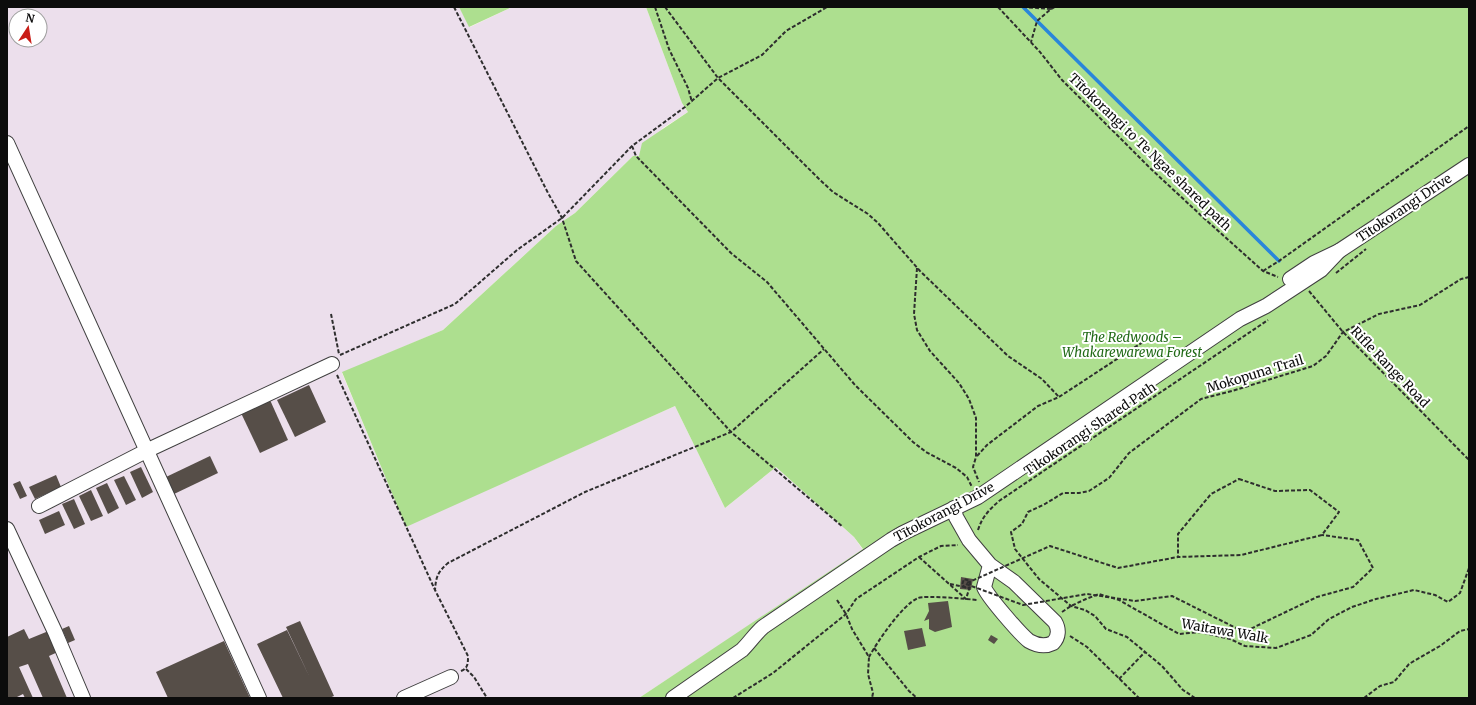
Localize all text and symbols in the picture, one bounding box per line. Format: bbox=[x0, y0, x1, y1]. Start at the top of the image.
north arrow bbox=[8, 8, 48, 48]
text: N bbox=[24, 10, 36, 26]
street label: Tītokorangi to Te Ngae shared path bbox=[1065, 70, 1235, 235]
street label: Tītokorangi Drive bbox=[1353, 170, 1455, 246]
street label: Rifle Range Road bbox=[1347, 323, 1433, 411]
park label: The Redwoods – Whakarewarewa Forest bbox=[1062, 329, 1202, 361]
street label: Mokopuna Trail bbox=[1204, 351, 1306, 397]
street label: Tikokorangi Shared Path bbox=[1021, 378, 1160, 480]
street label: Tītokorangi Drive bbox=[891, 478, 997, 546]
street label: Waitawa Walk bbox=[1179, 615, 1271, 647]

